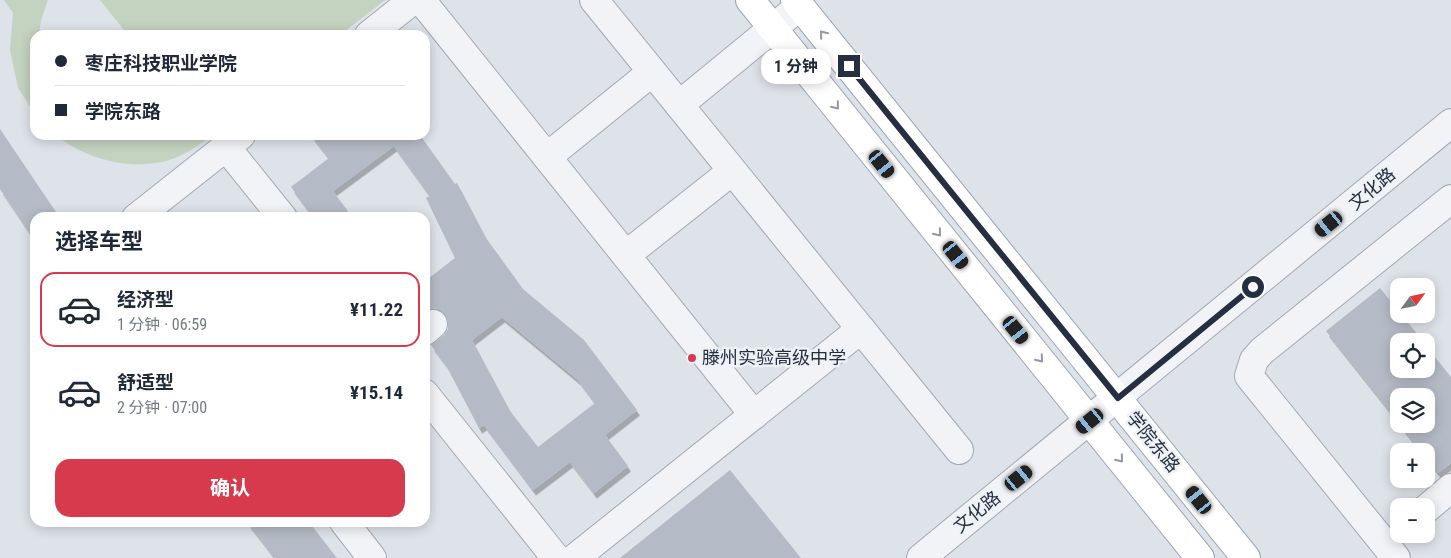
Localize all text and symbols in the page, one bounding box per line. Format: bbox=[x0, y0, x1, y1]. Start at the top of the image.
one-way arrow bbox=[820, 31, 828, 40]
callout: 1 分钟 bbox=[762, 48, 832, 84]
text: 枣庄科技职业学院 bbox=[85, 52, 237, 75]
route end bbox=[838, 55, 860, 77]
text: 1 分钟 bbox=[774, 57, 818, 76]
text: 学院东路 bbox=[85, 100, 161, 123]
one-way arrow bbox=[830, 100, 838, 109]
car bbox=[866, 148, 897, 180]
street label: 文化路 bbox=[1344, 163, 1399, 214]
car bbox=[1312, 209, 1345, 239]
one-way arrow bbox=[932, 227, 941, 236]
text: 选择车型 bbox=[55, 229, 143, 254]
car bbox=[940, 239, 971, 271]
route start bbox=[1242, 276, 1264, 298]
north arrow bbox=[1390, 278, 1435, 322]
map controls bbox=[1390, 278, 1435, 543]
icon: car bbox=[57, 287, 102, 332]
text: 经济型 bbox=[117, 288, 174, 311]
text: ¥11.22 bbox=[350, 298, 403, 321]
car bbox=[1000, 314, 1031, 346]
text: 1 分钟 · 06:59 bbox=[117, 315, 207, 334]
button: locate bbox=[1390, 333, 1435, 378]
place label: 滕州实验高级中学 bbox=[702, 347, 846, 368]
marker: 滕州实验高级中学 bbox=[686, 352, 698, 364]
one-way arrow bbox=[1034, 353, 1042, 362]
icon: car bbox=[57, 370, 102, 415]
text: 舒适型 bbox=[117, 371, 174, 394]
text: ¥15.14 bbox=[350, 381, 403, 404]
button: layers bbox=[1390, 388, 1435, 433]
text: 2 分钟 · 07:00 bbox=[117, 398, 207, 417]
car bbox=[1073, 406, 1106, 436]
street label: 学院东路 bbox=[1123, 407, 1184, 476]
button: + bbox=[1390, 443, 1435, 488]
one-way arrow bbox=[1115, 453, 1123, 462]
button: 确认 bbox=[55, 459, 405, 517]
car bbox=[1002, 463, 1035, 493]
car bbox=[1183, 484, 1214, 516]
street label: 文化路 bbox=[949, 486, 1004, 537]
button: − bbox=[1390, 498, 1435, 543]

